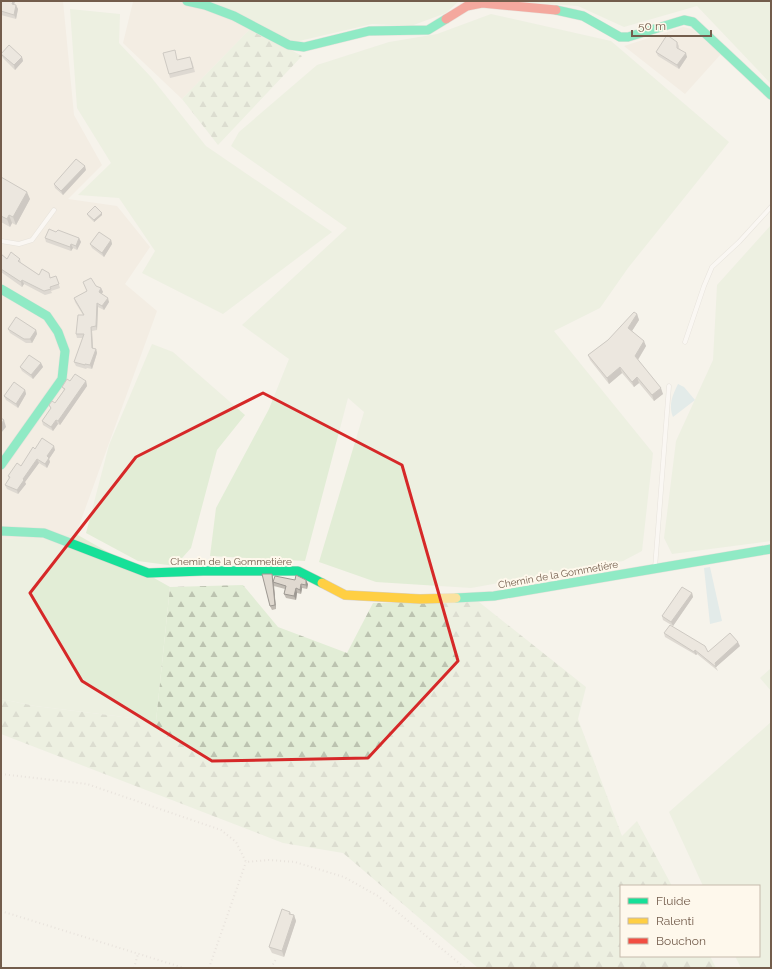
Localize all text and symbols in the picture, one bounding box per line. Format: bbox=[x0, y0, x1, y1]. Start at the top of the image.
scale bar bbox=[632, 12, 711, 38]
text: 50 m bbox=[638, 19, 666, 33]
street label: Chemin de la Gommetière bbox=[170, 556, 292, 567]
street label: Chemin de la Gommetière bbox=[497, 558, 619, 590]
legend bbox=[620, 885, 760, 957]
text: Fluide bbox=[656, 894, 691, 908]
text: Ralenti bbox=[656, 914, 694, 928]
text: Bouchon bbox=[656, 934, 706, 948]

